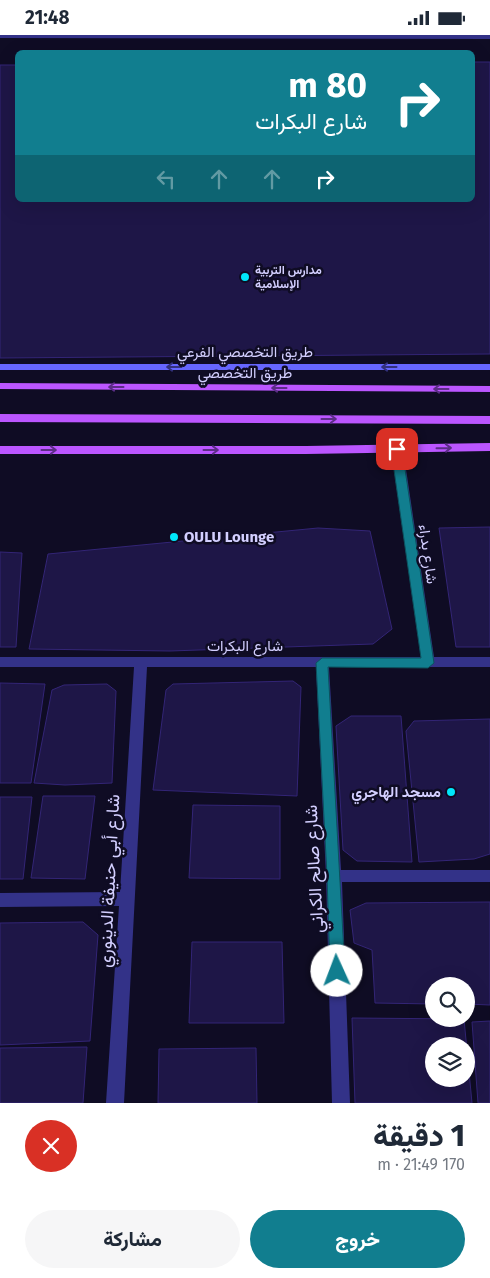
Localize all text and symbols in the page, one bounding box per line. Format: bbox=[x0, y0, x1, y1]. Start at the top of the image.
text: 21:48 bbox=[25, 6, 69, 29]
text: 80 m bbox=[288, 64, 367, 106]
icon: right bbox=[385, 70, 450, 135]
text: شارع البكرات bbox=[255, 108, 367, 135]
icon: left bbox=[152, 165, 180, 193]
icon: ahead bbox=[205, 165, 233, 193]
icon: ahead bbox=[258, 165, 286, 193]
icon: right bbox=[311, 165, 339, 193]
place label: مدارس التربية الإسلامية bbox=[255, 263, 322, 292]
marker: مدارس التربية الإسلامية bbox=[239, 271, 251, 283]
street label: طريق التخصصي الفرعي bbox=[177, 343, 313, 365]
one-way arrow bbox=[166, 362, 182, 372]
one-way arrow bbox=[381, 362, 398, 372]
street label: طريق التخصصي bbox=[198, 364, 293, 386]
one-way arrow bbox=[109, 382, 125, 392]
one-way arrow bbox=[271, 383, 288, 393]
one-way arrow bbox=[434, 384, 450, 394]
one-way arrow bbox=[320, 414, 336, 424]
pin bbox=[376, 428, 418, 470]
icon: arrive bbox=[383, 435, 411, 463]
one-way arrow bbox=[435, 443, 451, 452]
one-way arrow bbox=[40, 445, 56, 455]
one-way arrow bbox=[203, 445, 219, 454]
street label: شارع بدراء bbox=[413, 523, 441, 586]
place label: OULU Lounge bbox=[184, 528, 274, 546]
marker: OULU Lounge bbox=[168, 531, 180, 543]
street label: شارع البكرات bbox=[207, 637, 283, 657]
place label: مسجد الهاجري bbox=[351, 783, 441, 805]
marker: مسجد الهاجري bbox=[445, 786, 457, 798]
street label: شارع أبي حنيفة الدينوري bbox=[93, 794, 129, 969]
street label: شارع صالح الكراني bbox=[300, 804, 332, 934]
position arrow bbox=[310, 944, 362, 996]
map controls bbox=[425, 977, 475, 1087]
button: search bbox=[425, 977, 475, 1027]
button: layers bbox=[425, 1037, 475, 1087]
text: 1 دقيقة bbox=[373, 1118, 465, 1154]
button: close bbox=[25, 1120, 77, 1172]
text: 170 m · 21:49 bbox=[377, 1155, 465, 1174]
button: مشاركة bbox=[25, 1210, 240, 1268]
button: خروج bbox=[250, 1210, 465, 1268]

